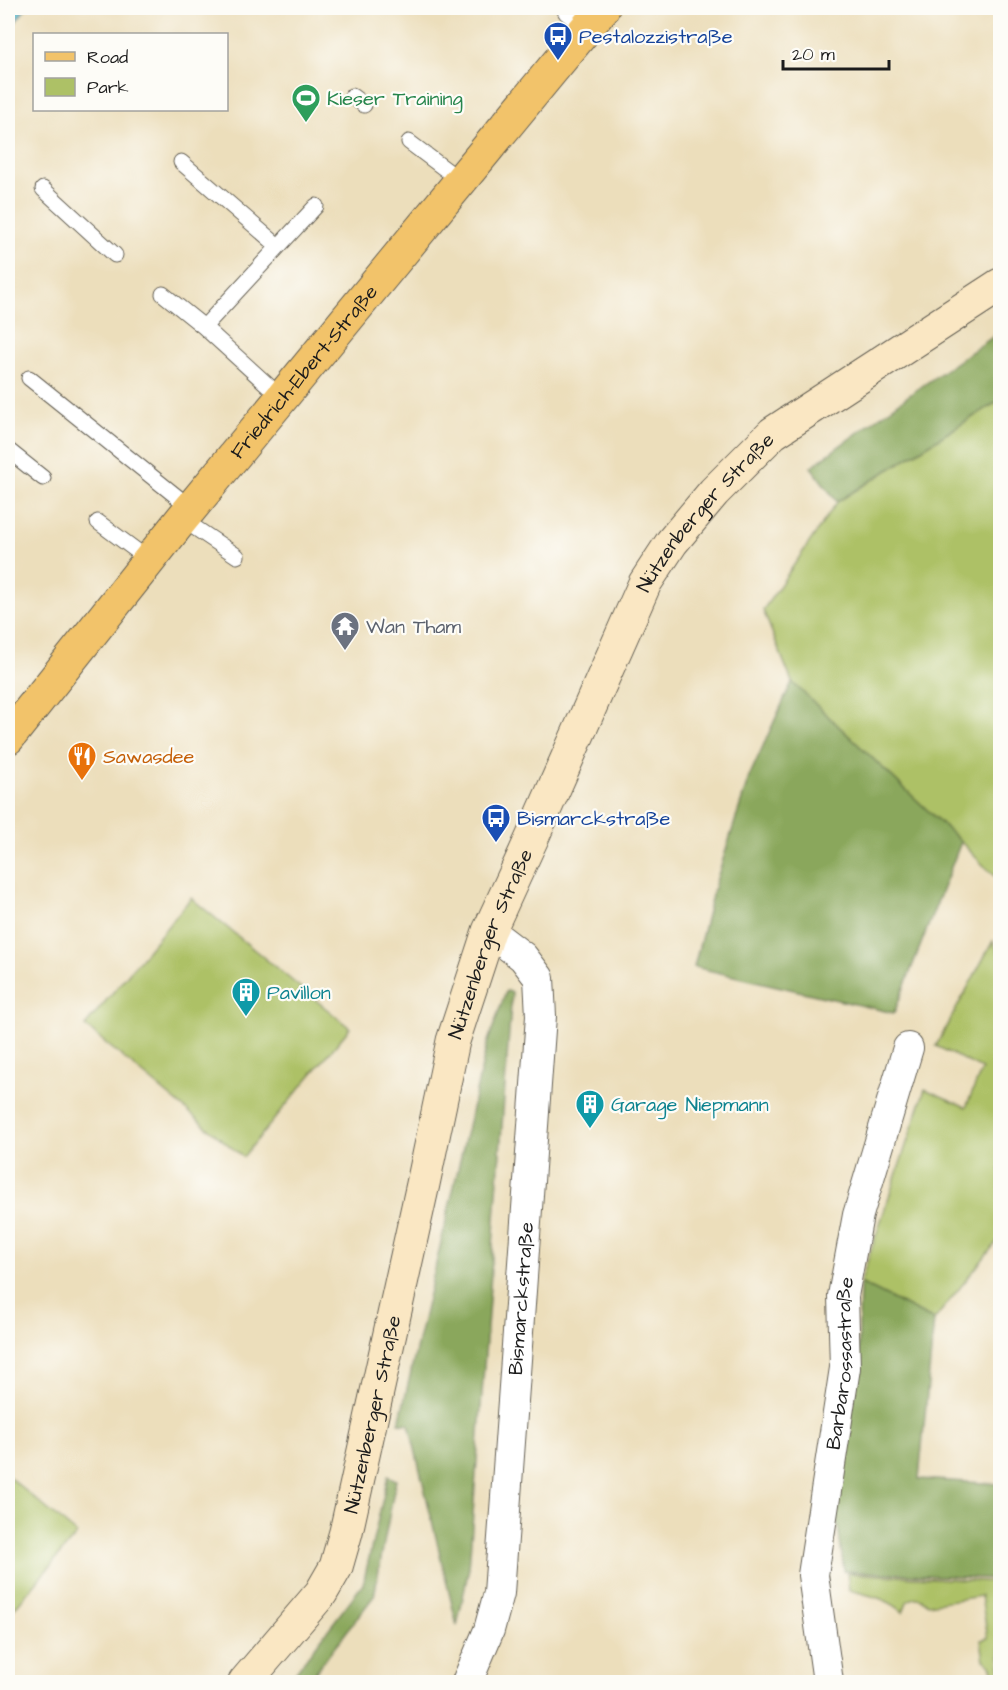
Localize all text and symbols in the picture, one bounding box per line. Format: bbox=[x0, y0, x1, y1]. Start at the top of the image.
bus stop icon: Pestalozzistraße bbox=[542, 20, 574, 62]
place label: Pestalozzistraße bbox=[579, 23, 733, 51]
legend bbox=[33, 33, 228, 111]
scale bar bbox=[783, 33, 890, 71]
text: 20 m bbox=[792, 42, 835, 67]
text: Road bbox=[87, 45, 128, 70]
text: Park bbox=[87, 75, 129, 100]
sports icon: Kieser Training bbox=[290, 82, 322, 124]
place label: Kieser Training bbox=[327, 85, 463, 114]
street label: Friedrich-Ebert-Straße bbox=[224, 279, 385, 465]
street label: Nützenberger Straße bbox=[630, 426, 781, 597]
temple icon: Wan Tham bbox=[329, 610, 361, 652]
place label: Wan Tham bbox=[366, 613, 462, 641]
restaurant icon: Sawasdee bbox=[66, 740, 98, 782]
place label: Sawasdee bbox=[103, 743, 194, 771]
bus stop icon: Bismarckstraße bbox=[480, 802, 512, 844]
place label: Bismarckstraße bbox=[517, 805, 671, 833]
street label: Nützenberger Straße bbox=[442, 844, 540, 1043]
building icon: Pavillon bbox=[230, 976, 262, 1018]
place label: Pavillon bbox=[267, 979, 331, 1007]
building icon: Garage Niepmann bbox=[574, 1088, 606, 1130]
place label: Garage Niepmann bbox=[611, 1091, 769, 1120]
street label: Bismarckstraße bbox=[502, 1221, 541, 1376]
street label: Barbarossastraße bbox=[820, 1274, 861, 1452]
street label: Nützenberger Straße bbox=[338, 1313, 409, 1516]

